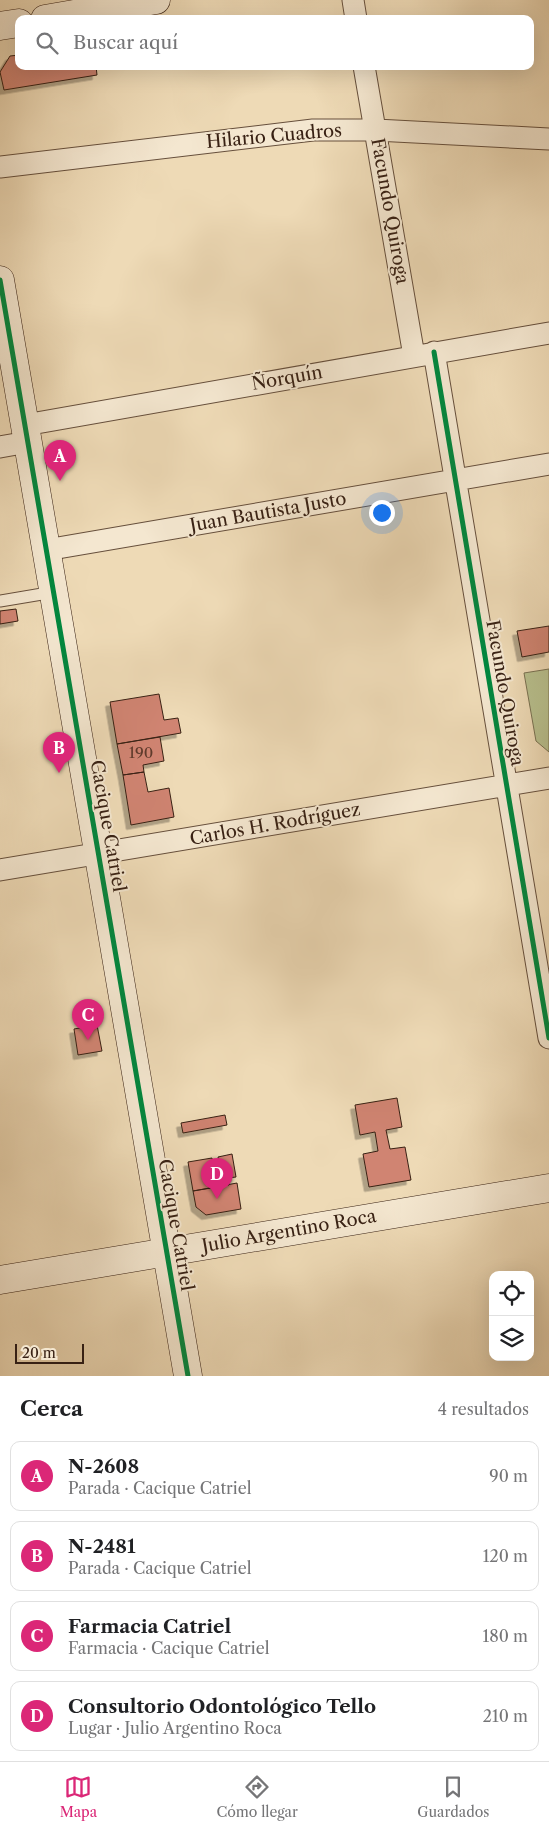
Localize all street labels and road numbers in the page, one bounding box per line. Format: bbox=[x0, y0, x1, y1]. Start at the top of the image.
street label: Hilario Cuadros bbox=[205, 119, 343, 153]
street label: Facundo Quiroga bbox=[366, 136, 414, 286]
street label: Ñorquín bbox=[250, 359, 324, 395]
street label: Juan Bautista Justo bbox=[185, 487, 348, 537]
street label: Facundo Quiroga bbox=[481, 618, 529, 768]
street label: Cacique Catriel bbox=[86, 758, 130, 894]
street label: Carlos H. Rodríguez bbox=[188, 798, 362, 850]
street label: Cacique Catriel bbox=[154, 1157, 198, 1293]
street label: Julio Argentino Roca bbox=[197, 1205, 378, 1258]

